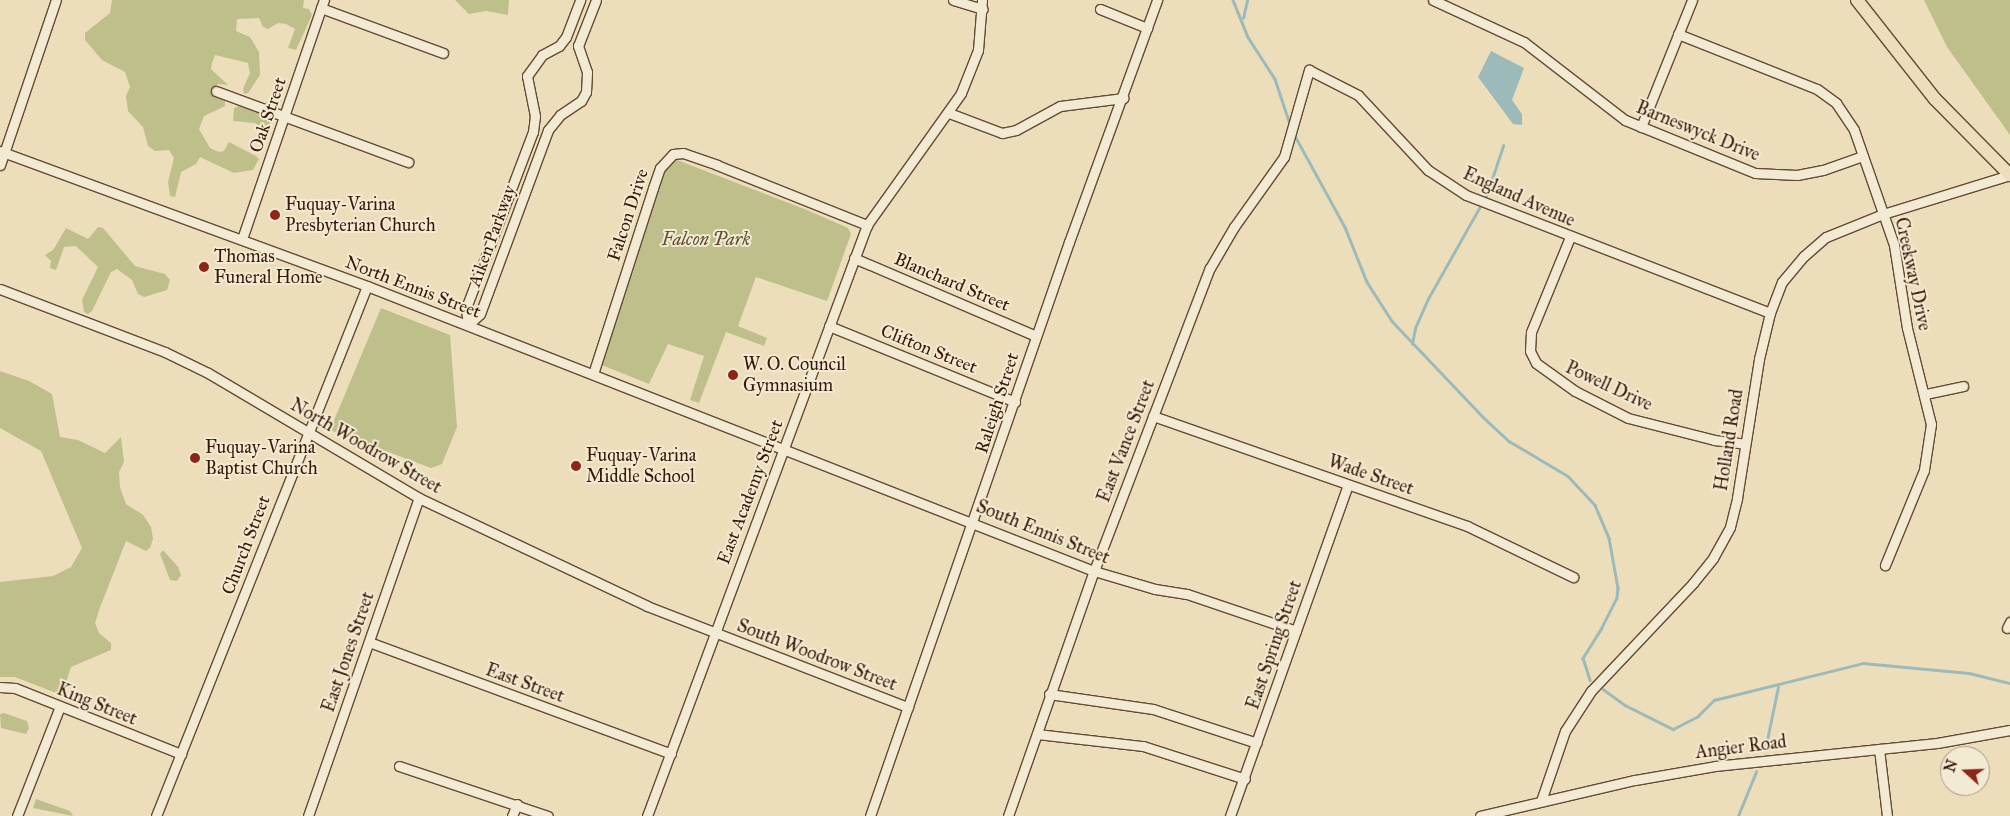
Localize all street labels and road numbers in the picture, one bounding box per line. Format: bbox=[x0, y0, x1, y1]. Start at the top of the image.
street label: Oak Street bbox=[245, 74, 291, 156]
street label: Barneswyck Drive bbox=[1633, 96, 1763, 166]
street label: England Avenue bbox=[1460, 163, 1578, 231]
street label: Falcon Drive bbox=[603, 166, 653, 264]
street label: Aiken Parkway bbox=[464, 182, 520, 290]
street label: Creekway Drive bbox=[1890, 215, 1936, 333]
street label: Blanchard Street bbox=[891, 248, 1013, 316]
street label: North Ennis Street bbox=[342, 251, 484, 323]
street label: Clifton Street bbox=[878, 320, 980, 378]
street label: Raleigh Street bbox=[971, 350, 1023, 456]
street label: Powell Drive bbox=[1562, 356, 1656, 416]
street label: East Vance Street bbox=[1093, 377, 1159, 505]
street label: Holland Road bbox=[1710, 388, 1748, 492]
street label: North Woodrow Street bbox=[287, 394, 445, 498]
street label: East Academy Street bbox=[713, 417, 787, 567]
street label: Wade Street bbox=[1325, 450, 1417, 500]
street label: Church Street bbox=[217, 492, 275, 598]
street label: South Ennis Street bbox=[973, 495, 1113, 569]
street label: East Spring Street bbox=[1242, 578, 1306, 712]
street label: East Jones Street bbox=[317, 589, 379, 715]
street label: South Woodrow Street bbox=[734, 615, 900, 695]
street label: East Street bbox=[483, 659, 567, 707]
street label: King Street bbox=[54, 678, 140, 730]
street label: Angier Road bbox=[1694, 731, 1788, 763]

